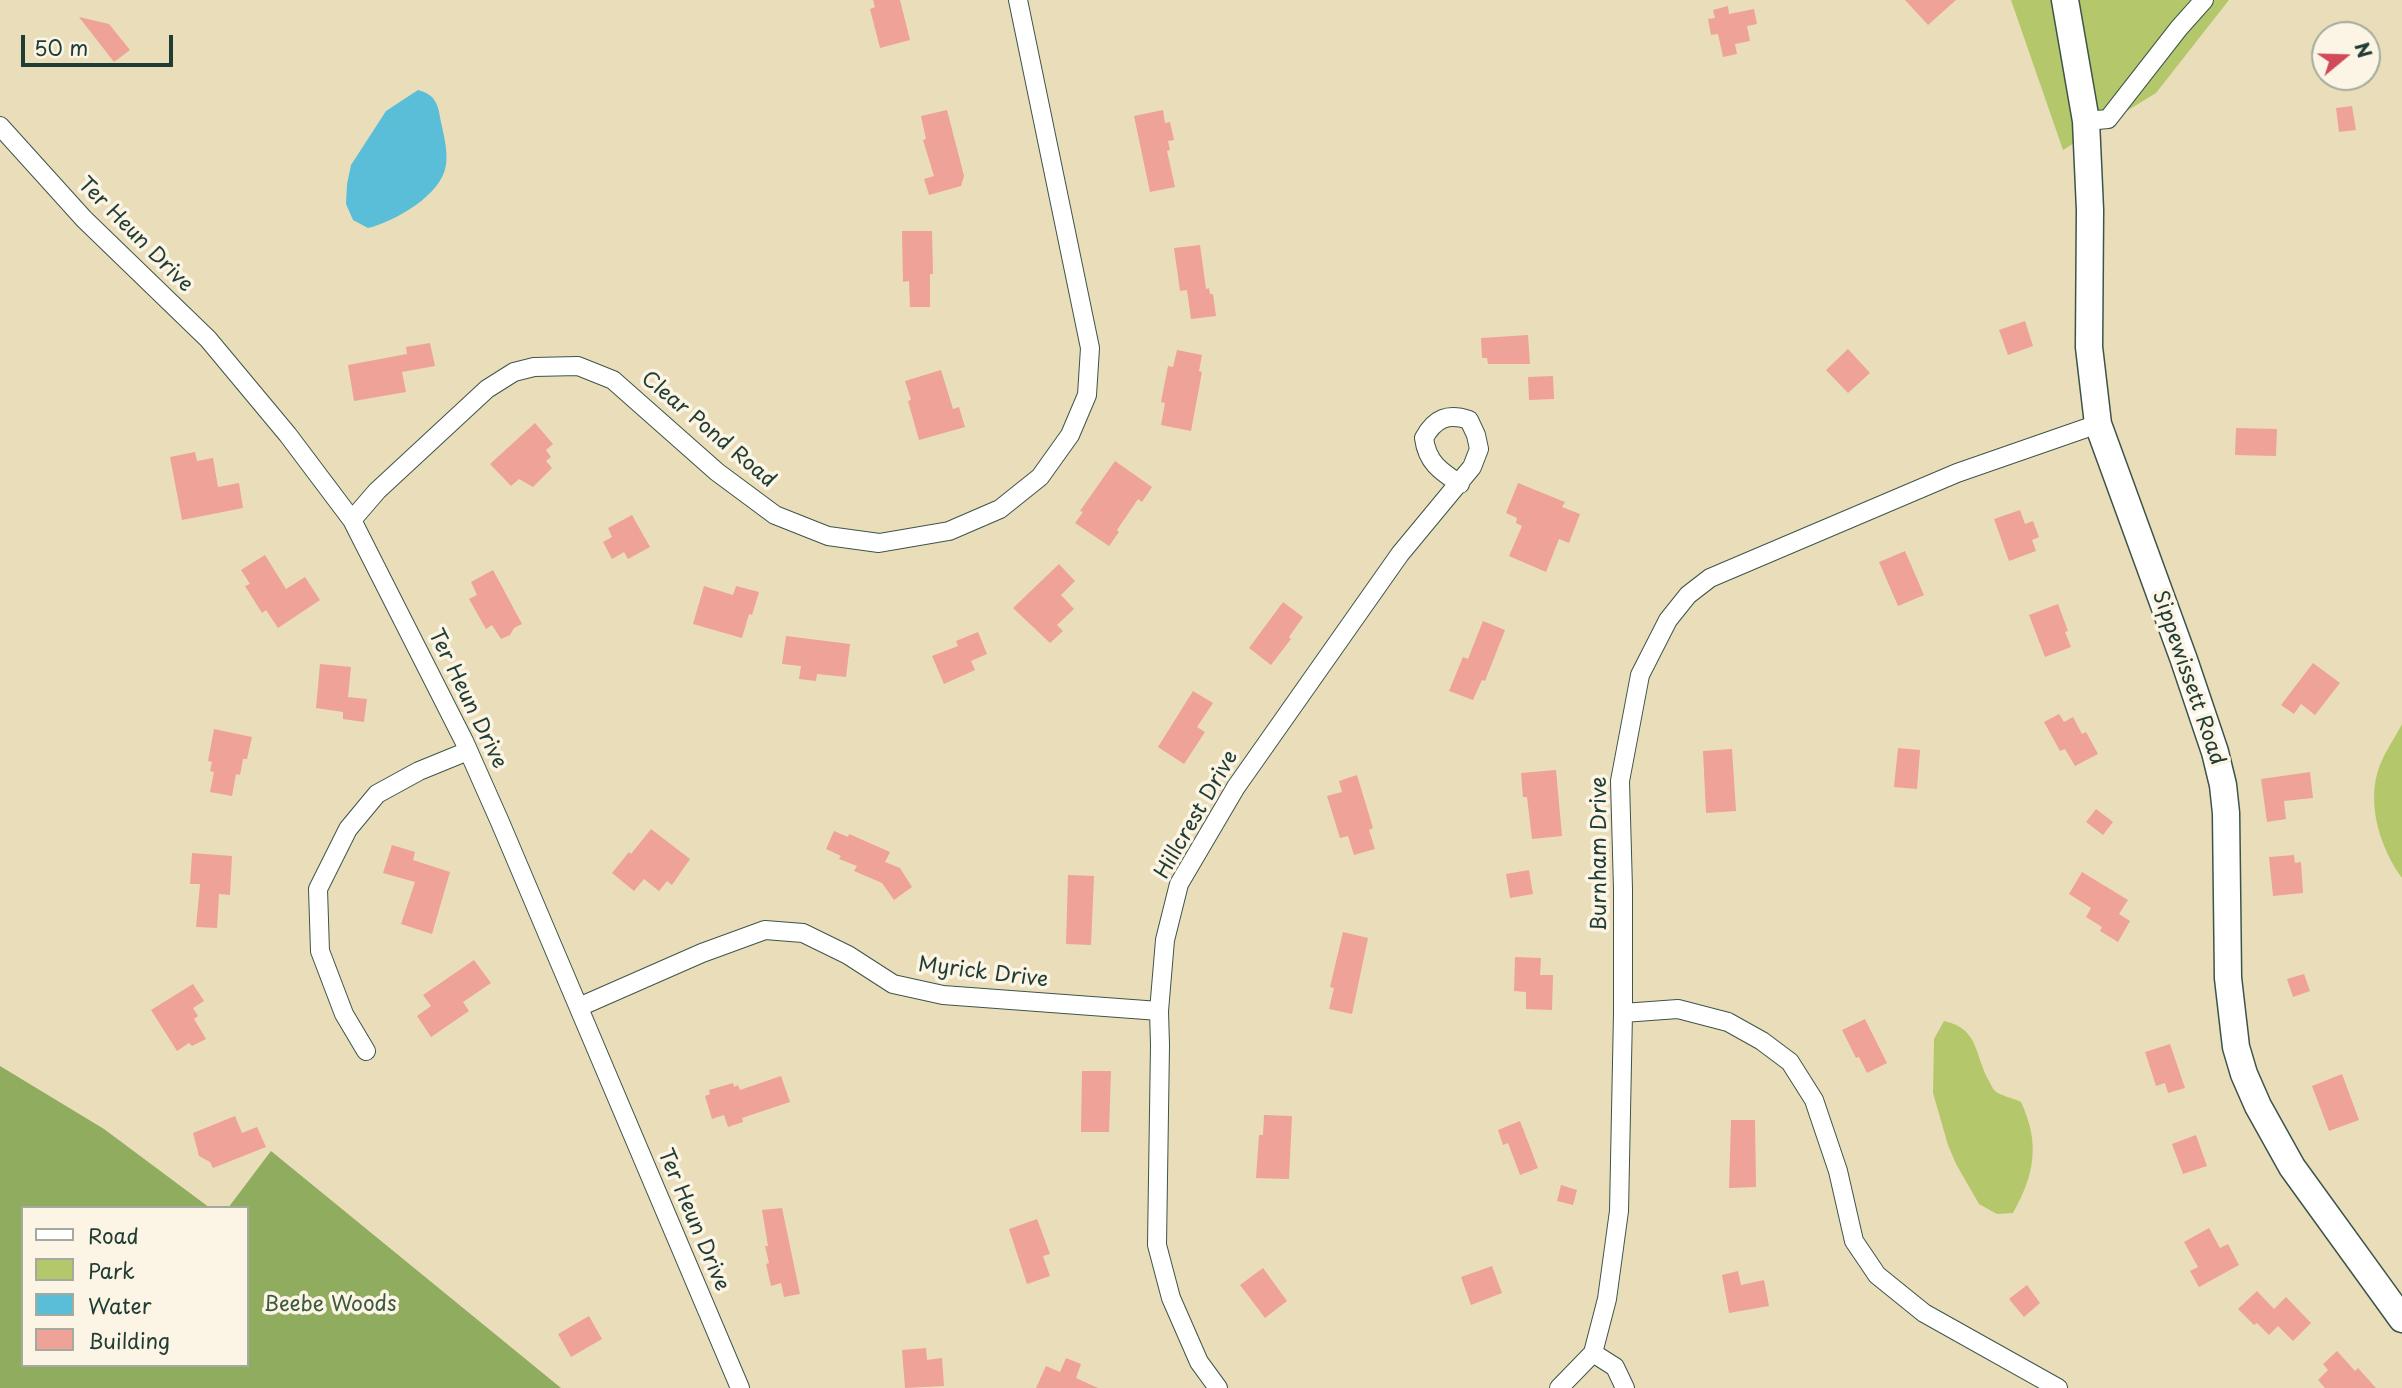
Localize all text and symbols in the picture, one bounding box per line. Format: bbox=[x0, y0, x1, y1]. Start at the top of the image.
scale bar bbox=[24, 21, 177, 65]
north arrow bbox=[2311, 21, 2381, 91]
text: 50 m bbox=[34, 31, 88, 63]
text: N bbox=[2348, 38, 2380, 61]
street label: Ter Heun Drive bbox=[72, 172, 198, 298]
street label: Clear Pond Road bbox=[636, 366, 780, 494]
street label: Sippewissett Road bbox=[2146, 588, 2230, 768]
street label: Ter Heun Drive bbox=[422, 625, 512, 773]
street label: Hillcrest Drive bbox=[1150, 746, 1244, 884]
street label: Burnham Drive bbox=[1587, 776, 1613, 932]
street label: Myrick Drive bbox=[917, 953, 1049, 993]
street label: Ter Heun Drive bbox=[652, 1145, 734, 1295]
legend bbox=[21, 1206, 248, 1367]
text: Road bbox=[88, 1219, 139, 1251]
text: Park bbox=[88, 1254, 135, 1286]
text: Water bbox=[88, 1289, 151, 1321]
park label: Beebe Woods bbox=[263, 1292, 397, 1318]
text: Building bbox=[88, 1324, 170, 1356]

